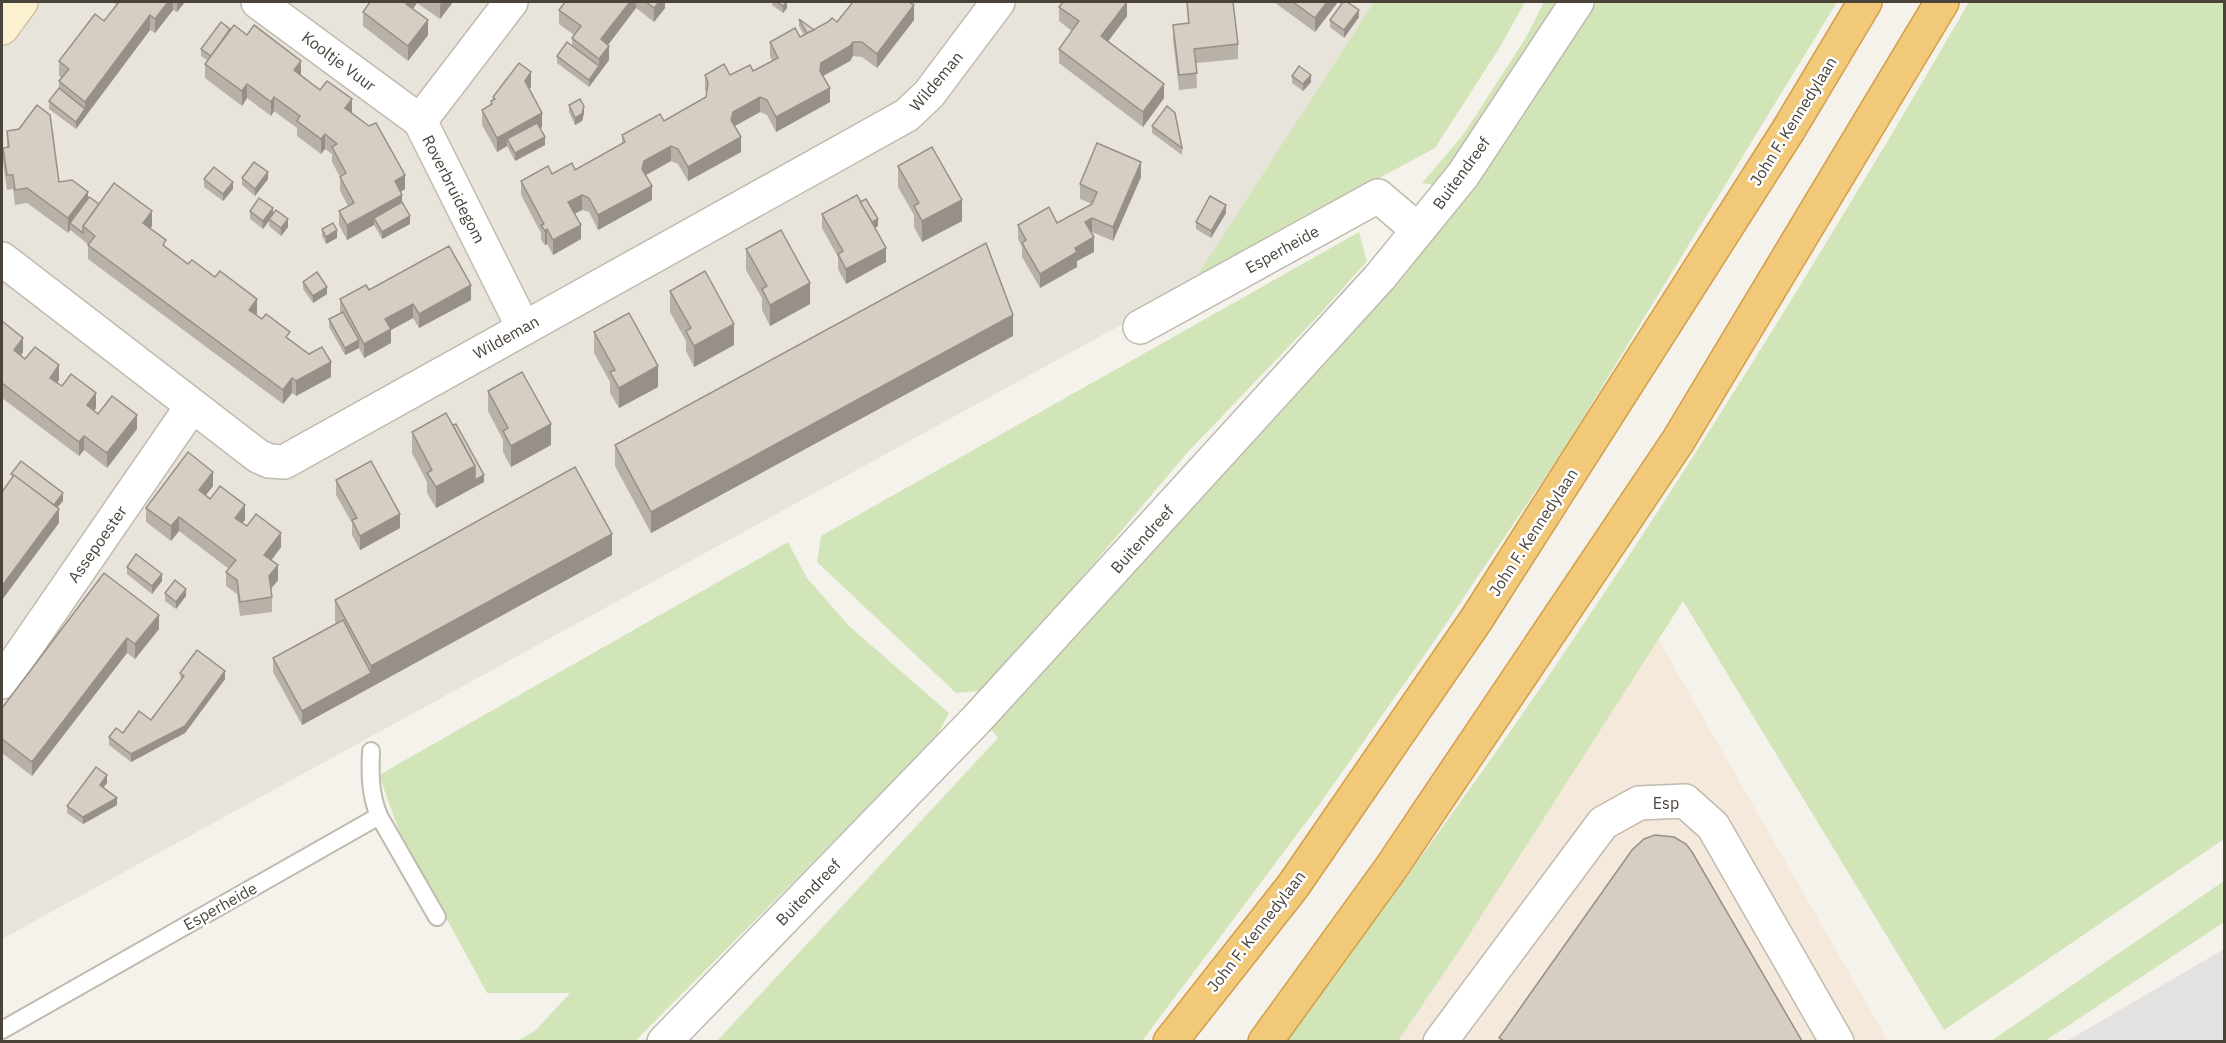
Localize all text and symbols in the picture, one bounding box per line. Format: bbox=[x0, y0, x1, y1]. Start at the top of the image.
street label: Kooltje Vuur bbox=[298, 27, 380, 95]
street label: Wildeman bbox=[905, 47, 967, 115]
street label: John F. Kennedylaan bbox=[1745, 53, 1841, 189]
street label: Roverbruidegom bbox=[418, 132, 490, 246]
street label: Buitendreef bbox=[1428, 133, 1494, 213]
street label: Esperheide bbox=[1242, 221, 1322, 277]
street label: Wildeman bbox=[470, 311, 542, 363]
street label: John F. Kennedylaan bbox=[1484, 464, 1582, 600]
street label: Buitendreef bbox=[1106, 501, 1178, 577]
street label: Assepoester bbox=[63, 502, 131, 586]
street label: Esp bbox=[1653, 793, 1679, 813]
street label: Buitendreef bbox=[771, 855, 845, 929]
street label: John F. Kennedylaan bbox=[1203, 866, 1309, 996]
street label: Esperheide bbox=[180, 878, 260, 934]

